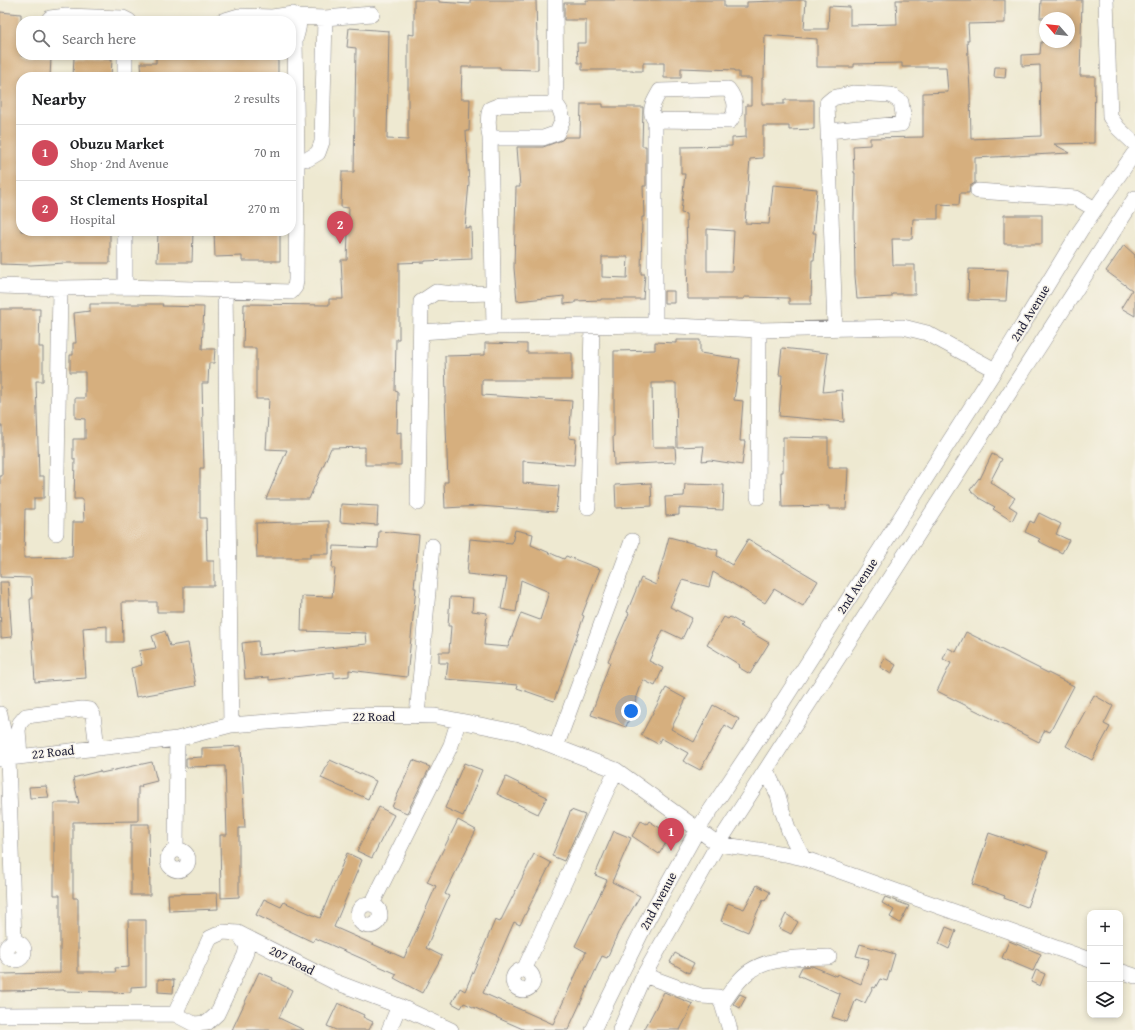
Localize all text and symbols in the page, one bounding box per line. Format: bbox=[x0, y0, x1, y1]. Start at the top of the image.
north arrow bbox=[1039, 12, 1075, 48]
search box bbox=[16, 16, 296, 60]
icon: search bbox=[30, 27, 52, 49]
text: Search here bbox=[62, 28, 136, 49]
text: Nearby bbox=[32, 86, 86, 111]
text: 2 results bbox=[234, 89, 280, 108]
text: Obuzu Market bbox=[70, 133, 164, 154]
text: 1 bbox=[42, 143, 48, 162]
text: 70 m bbox=[254, 143, 280, 162]
text: Shop · 2nd Avenue bbox=[70, 154, 168, 173]
text: St Clements Hospital bbox=[70, 189, 208, 210]
text: 2 bbox=[42, 199, 48, 218]
text: 270 m bbox=[248, 199, 280, 218]
text: Hospital bbox=[70, 210, 115, 229]
pin: 2 bbox=[327, 211, 353, 244]
street label: 2nd Avenue bbox=[1006, 281, 1054, 345]
street label: 2nd Avenue bbox=[832, 554, 882, 618]
your location bbox=[621, 701, 641, 721]
street label: 22 Road bbox=[353, 707, 395, 726]
street label: 22 Road bbox=[31, 740, 75, 764]
pin: 1 bbox=[658, 818, 684, 851]
street label: 2nd Avenue bbox=[635, 869, 681, 933]
map controls bbox=[1087, 910, 1123, 1018]
button: + bbox=[1087, 910, 1123, 946]
street label: 207 Road bbox=[266, 940, 318, 980]
button: − bbox=[1087, 946, 1123, 982]
button: layers bbox=[1087, 982, 1123, 1018]

